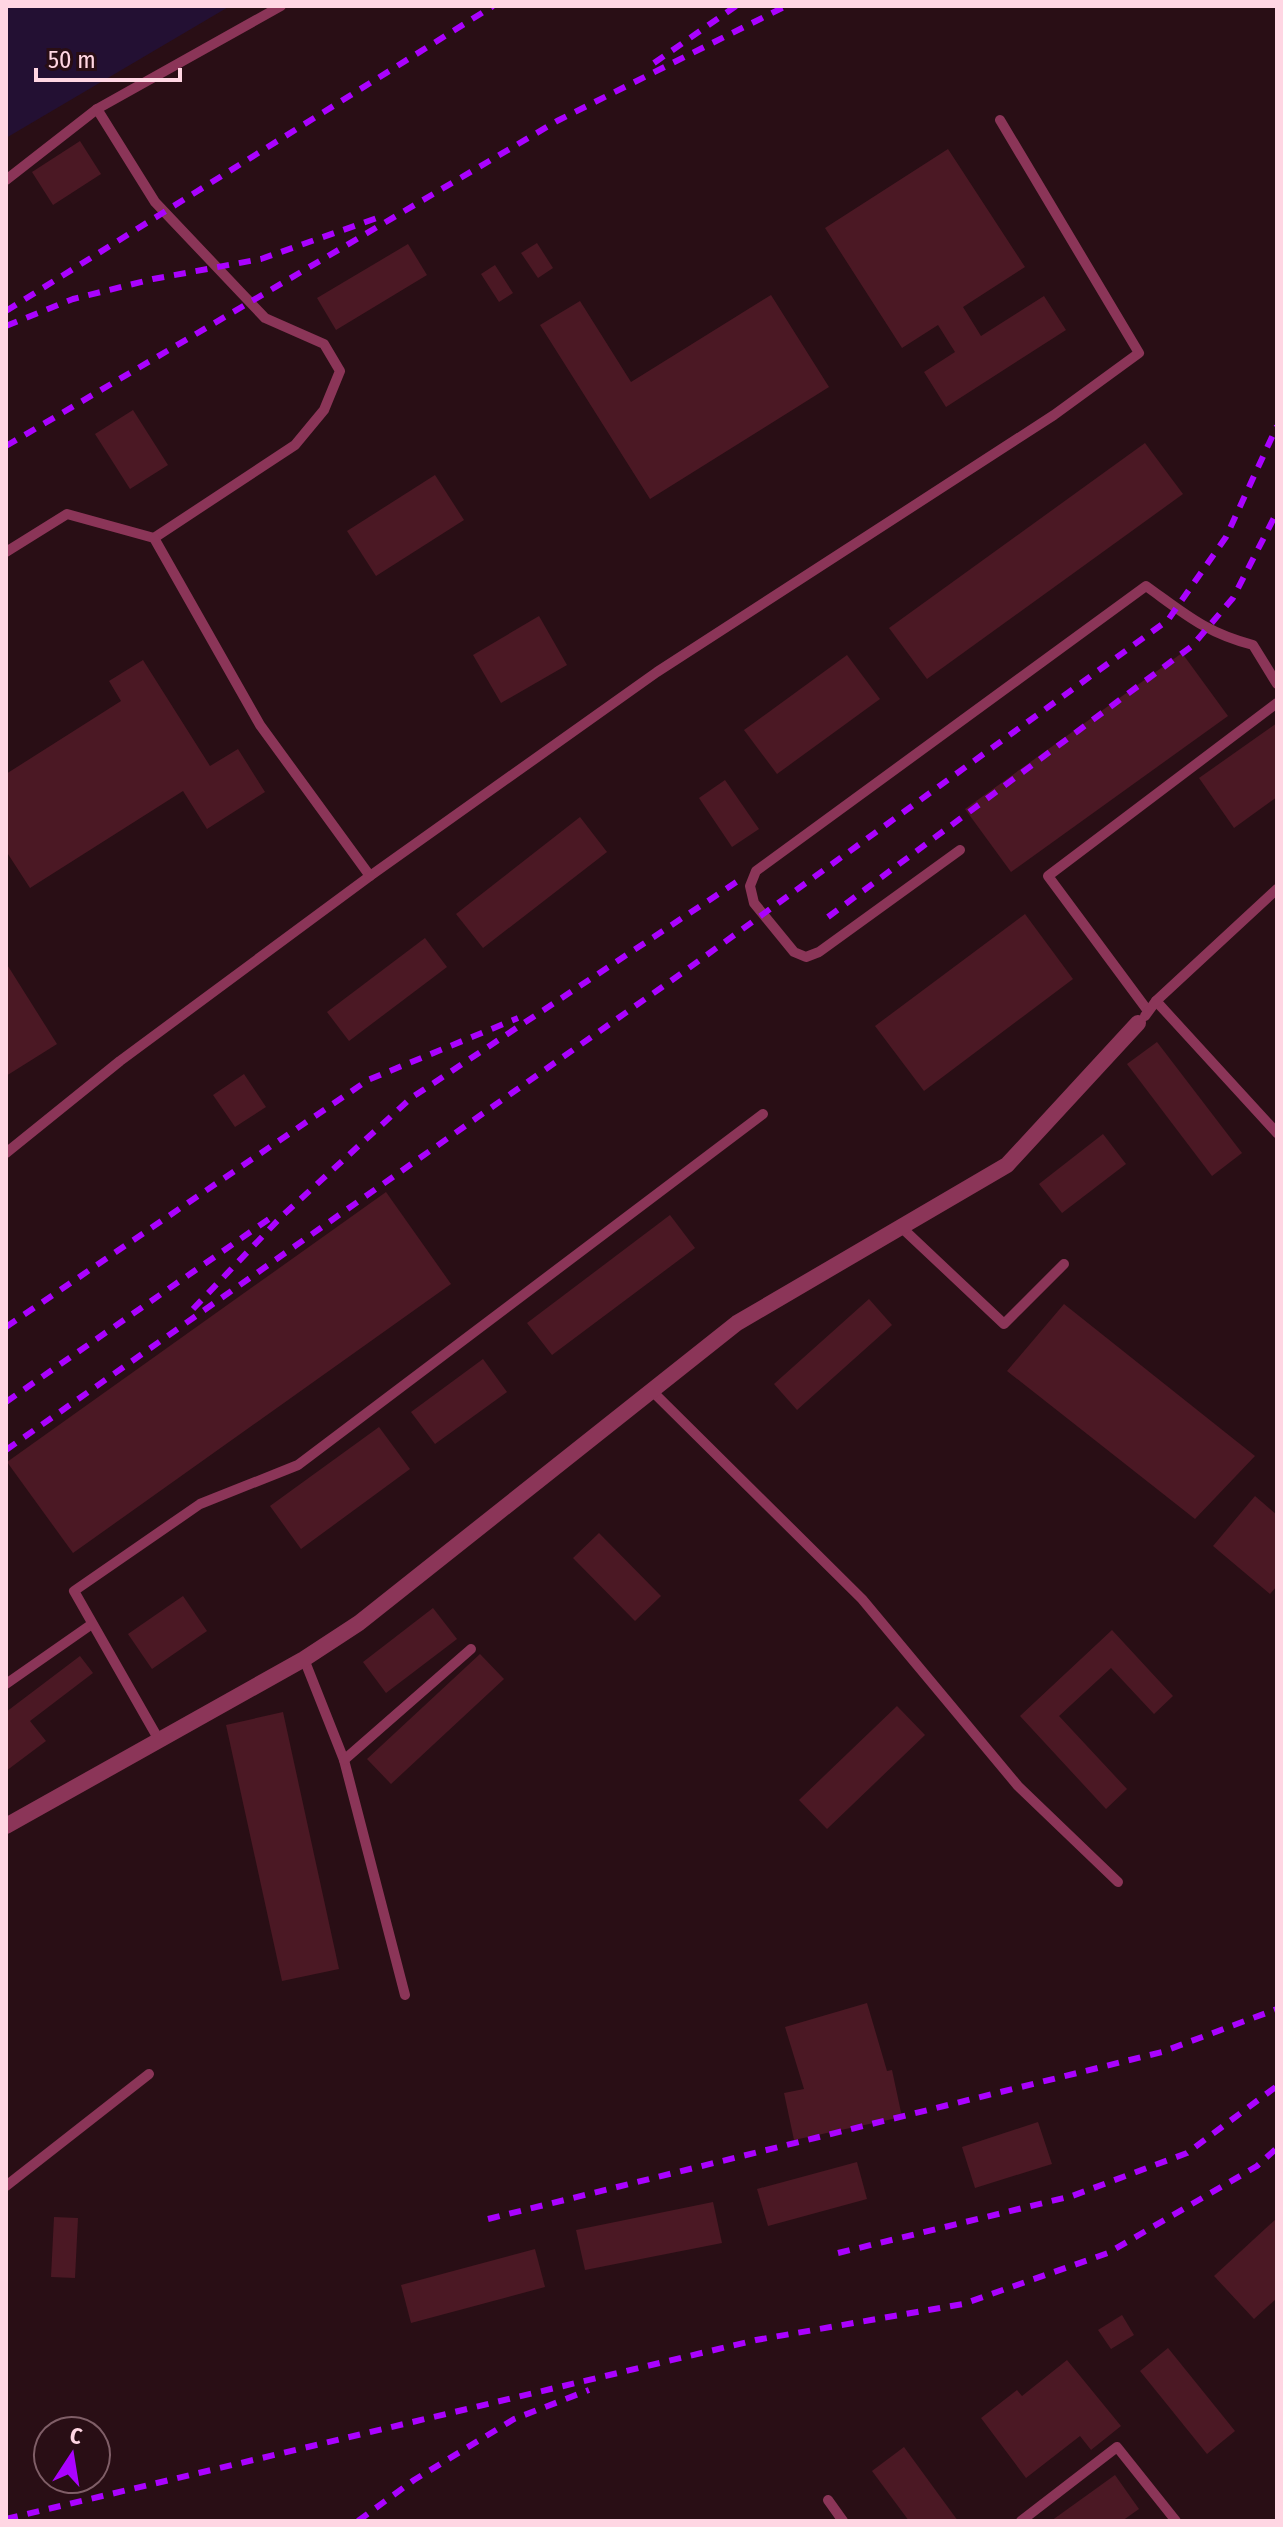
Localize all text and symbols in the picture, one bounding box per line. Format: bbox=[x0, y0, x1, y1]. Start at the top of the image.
scale bar bbox=[36, 32, 180, 82]
text: 50 m bbox=[48, 46, 96, 74]
north arrow bbox=[32, 2415, 112, 2495]
text: С bbox=[68, 2422, 85, 2450]

